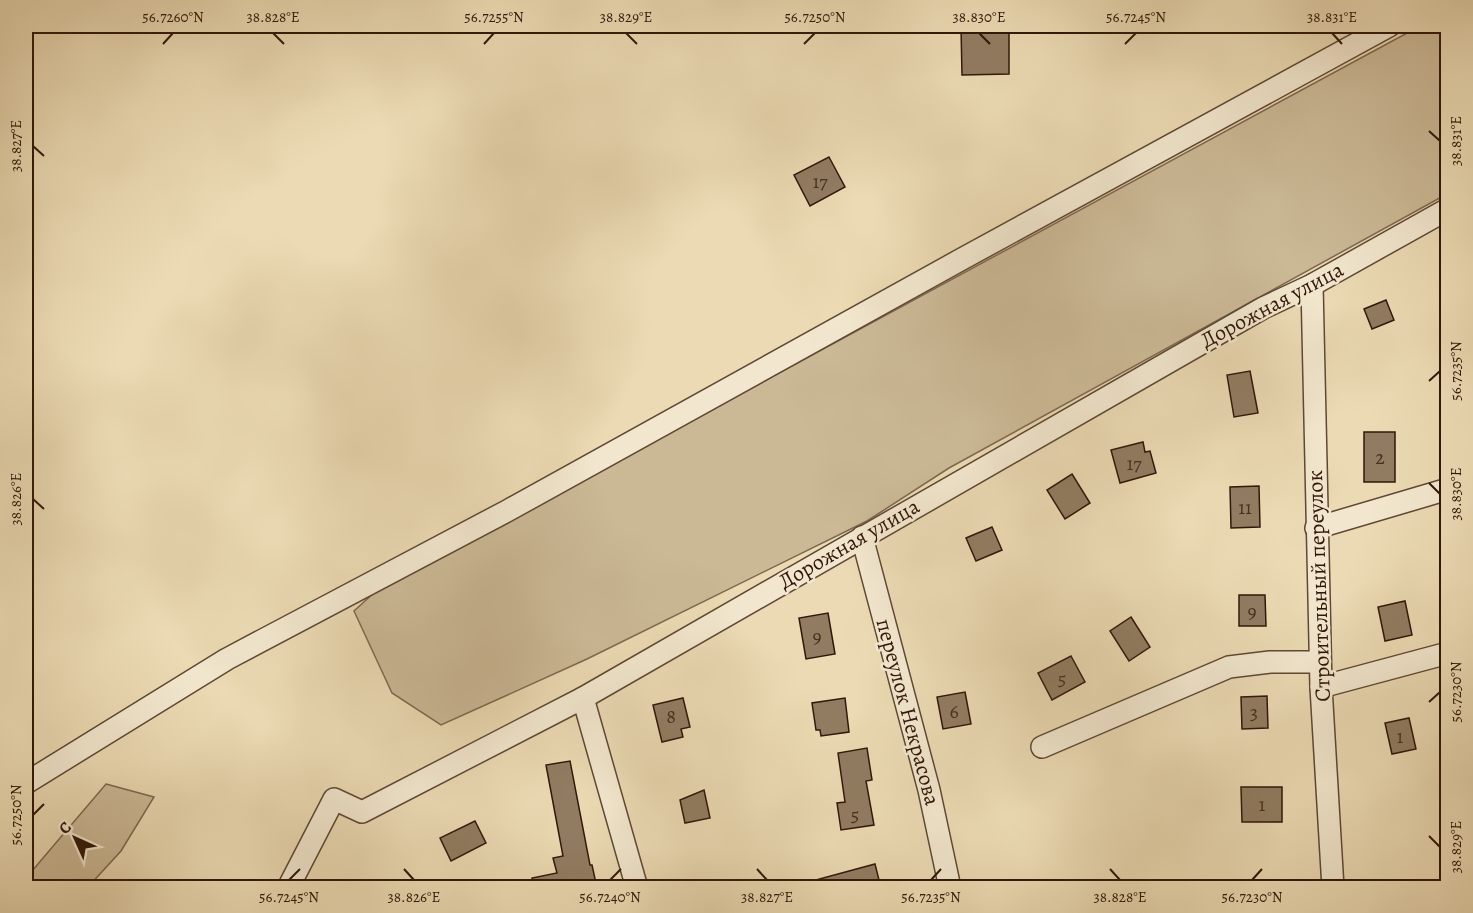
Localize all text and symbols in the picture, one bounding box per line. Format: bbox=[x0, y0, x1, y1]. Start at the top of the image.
text: 56.7260°N bbox=[142, 7, 204, 27]
text: 38.828°E bbox=[246, 7, 300, 27]
text: 56.7255°N bbox=[464, 7, 524, 27]
text: 38.829°E bbox=[600, 7, 652, 27]
text: 56.7250°N bbox=[784, 7, 846, 27]
text: 38.830°E bbox=[953, 7, 1006, 27]
text: 56.7245°N bbox=[1106, 7, 1166, 27]
text: 38.831°E bbox=[1307, 7, 1357, 27]
text: 38.831°E bbox=[1446, 116, 1466, 166]
text: 38.827°E bbox=[6, 120, 26, 172]
house number: 17 bbox=[812, 168, 828, 195]
street label: Дорожная улица bbox=[1195, 254, 1350, 355]
text: 56.7235°N bbox=[1446, 341, 1466, 401]
house number: 2 bbox=[1375, 444, 1385, 471]
house number: 17 bbox=[1126, 450, 1142, 477]
text: 38.830°E bbox=[1446, 468, 1466, 521]
street label: Строительный переулок bbox=[1300, 470, 1338, 702]
text: 38.826°E bbox=[6, 473, 26, 525]
street label: Дорожная улица bbox=[773, 491, 926, 597]
house number: 11 bbox=[1238, 494, 1252, 521]
house number: 9 bbox=[1247, 598, 1257, 625]
street label: переулок Некрасова bbox=[869, 615, 948, 810]
house number: 9 bbox=[812, 623, 822, 650]
text: 56.7230°N bbox=[1446, 661, 1466, 722]
house number: 5 bbox=[1058, 665, 1066, 692]
house number: 6 bbox=[949, 698, 959, 725]
house number: 3 bbox=[1250, 699, 1258, 726]
house number: 8 bbox=[666, 703, 676, 730]
house number: 1 bbox=[1397, 723, 1404, 750]
text: 56.7250°N bbox=[6, 784, 26, 846]
house number: 1 bbox=[1259, 791, 1266, 818]
house number: 5 bbox=[851, 801, 859, 828]
north arrow bbox=[45, 808, 105, 868]
text: С bbox=[54, 817, 76, 839]
text: 38.829°E bbox=[1446, 821, 1466, 873]
text: 56.7245°N bbox=[259, 887, 319, 907]
text: 38.826°E bbox=[388, 887, 440, 907]
text: 56.7240°N bbox=[579, 887, 641, 907]
text: 38.827°E bbox=[741, 887, 793, 907]
text: 56.7235°N bbox=[901, 887, 961, 907]
text: 38.828°E bbox=[1093, 887, 1147, 907]
text: 56.7230°N bbox=[1222, 887, 1283, 907]

